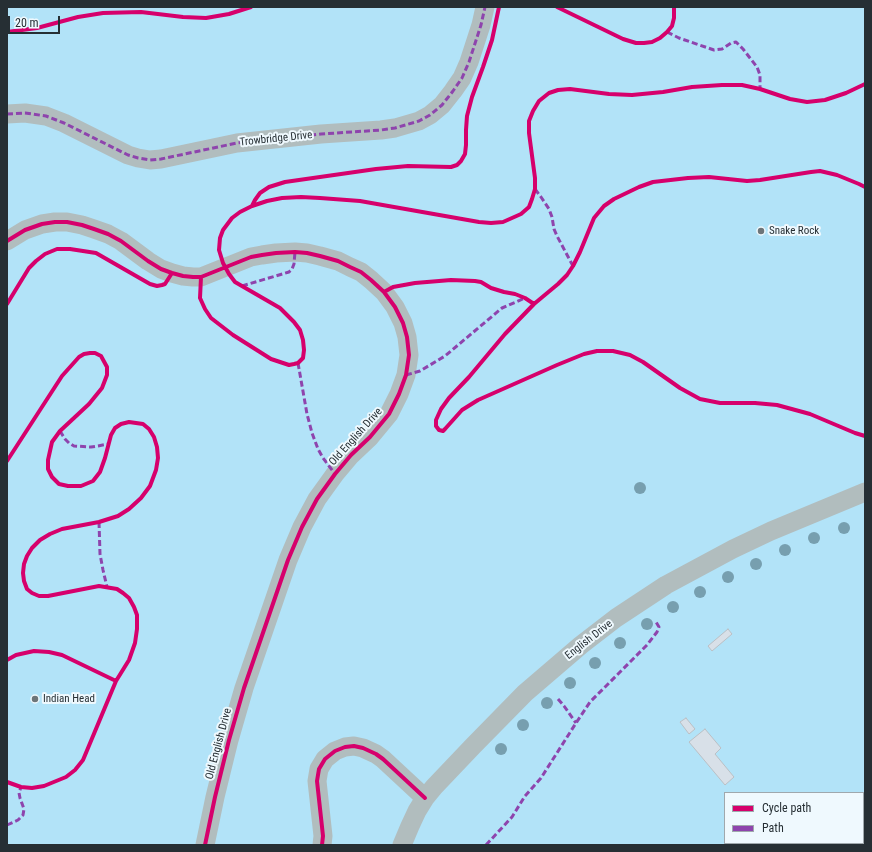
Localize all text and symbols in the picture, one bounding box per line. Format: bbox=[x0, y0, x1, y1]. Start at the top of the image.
scale bar bbox=[10, 8, 62, 34]
text: 20 m bbox=[15, 16, 39, 30]
street label: Trowbridge Drive bbox=[239, 129, 313, 149]
place label: Snake Rock bbox=[769, 224, 819, 238]
marker: Snake Rock bbox=[756, 226, 766, 236]
street label: Old English Drive bbox=[327, 405, 385, 469]
street label: English Drive bbox=[563, 618, 615, 662]
place label: Indian Head bbox=[43, 692, 95, 706]
marker: Indian Head bbox=[30, 694, 40, 704]
street label: Old English Drive bbox=[203, 707, 235, 781]
legend bbox=[724, 792, 864, 844]
text: Cycle path bbox=[762, 801, 811, 815]
text: Path bbox=[762, 821, 784, 835]

